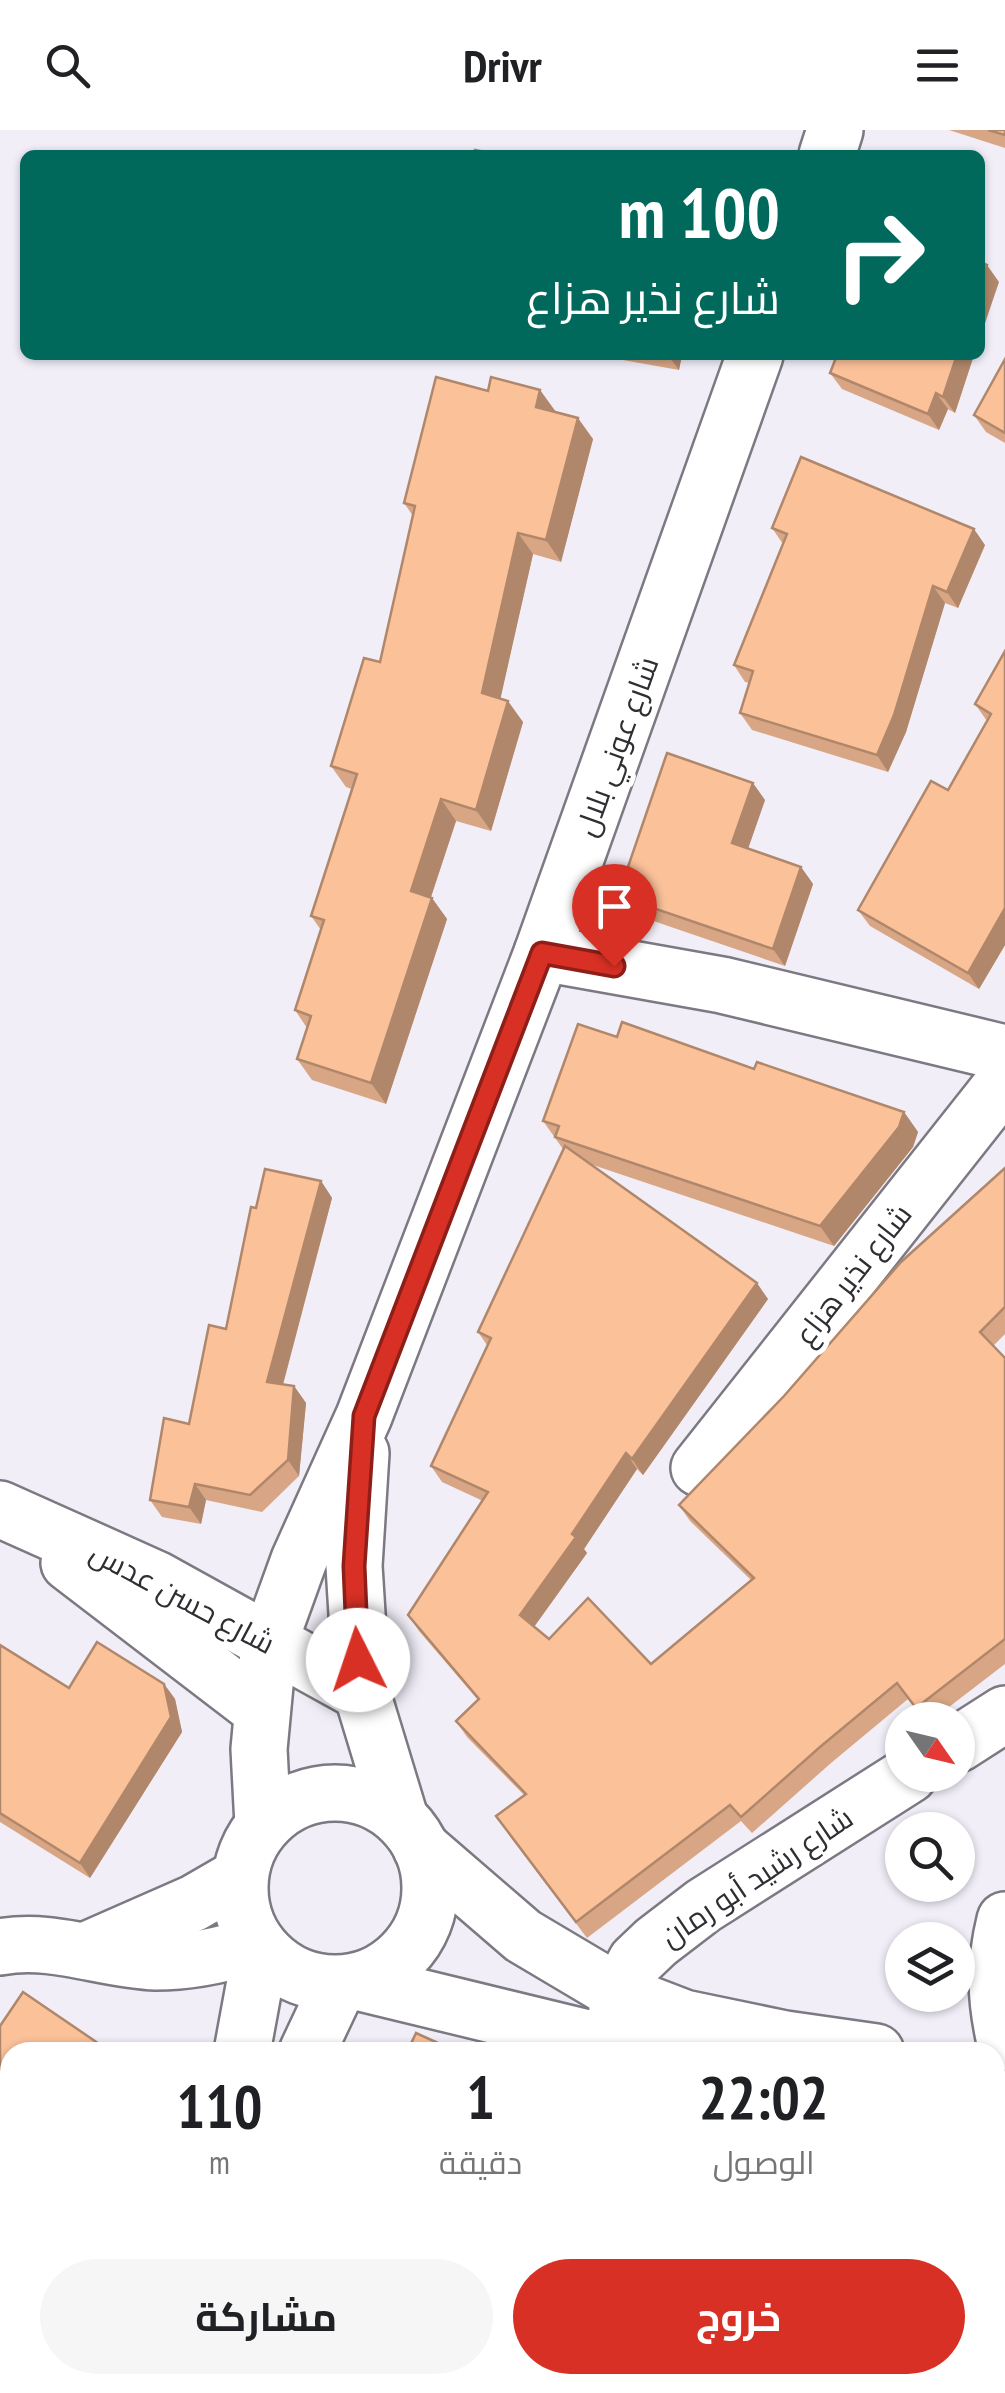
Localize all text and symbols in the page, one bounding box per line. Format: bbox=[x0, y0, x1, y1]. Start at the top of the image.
text: Drivr bbox=[463, 36, 542, 94]
icon: search bbox=[40, 38, 95, 93]
icon: menu bbox=[910, 38, 965, 93]
text: 100 m bbox=[619, 167, 780, 257]
icon: right bbox=[815, 190, 945, 320]
text: شارع نذير هزاع bbox=[526, 268, 780, 326]
street label: شارع عوني بلال bbox=[565, 651, 671, 843]
pin bbox=[572, 864, 657, 967]
icon: arrive bbox=[587, 879, 642, 934]
street label: شارع نذير هزاع bbox=[784, 1195, 921, 1354]
street label: شارع حسن عدس bbox=[83, 1532, 282, 1664]
position arrow bbox=[306, 1608, 410, 1712]
north arrow bbox=[885, 1702, 975, 1792]
map controls bbox=[885, 1702, 975, 2012]
street label: شارع رشيد أبو رمان bbox=[652, 1797, 861, 1957]
button: search bbox=[885, 1812, 975, 1902]
button: layers bbox=[885, 1922, 975, 2012]
text: 1 bbox=[466, 2058, 495, 2136]
text: 22:02 bbox=[699, 2058, 829, 2136]
text: 110 bbox=[176, 2067, 263, 2145]
text: m bbox=[209, 2141, 230, 2183]
text: دقيقة bbox=[439, 2141, 522, 2183]
text: الوصول bbox=[713, 2141, 815, 2183]
button: مشاركة bbox=[40, 2259, 493, 2374]
button: خروج bbox=[513, 2259, 965, 2374]

